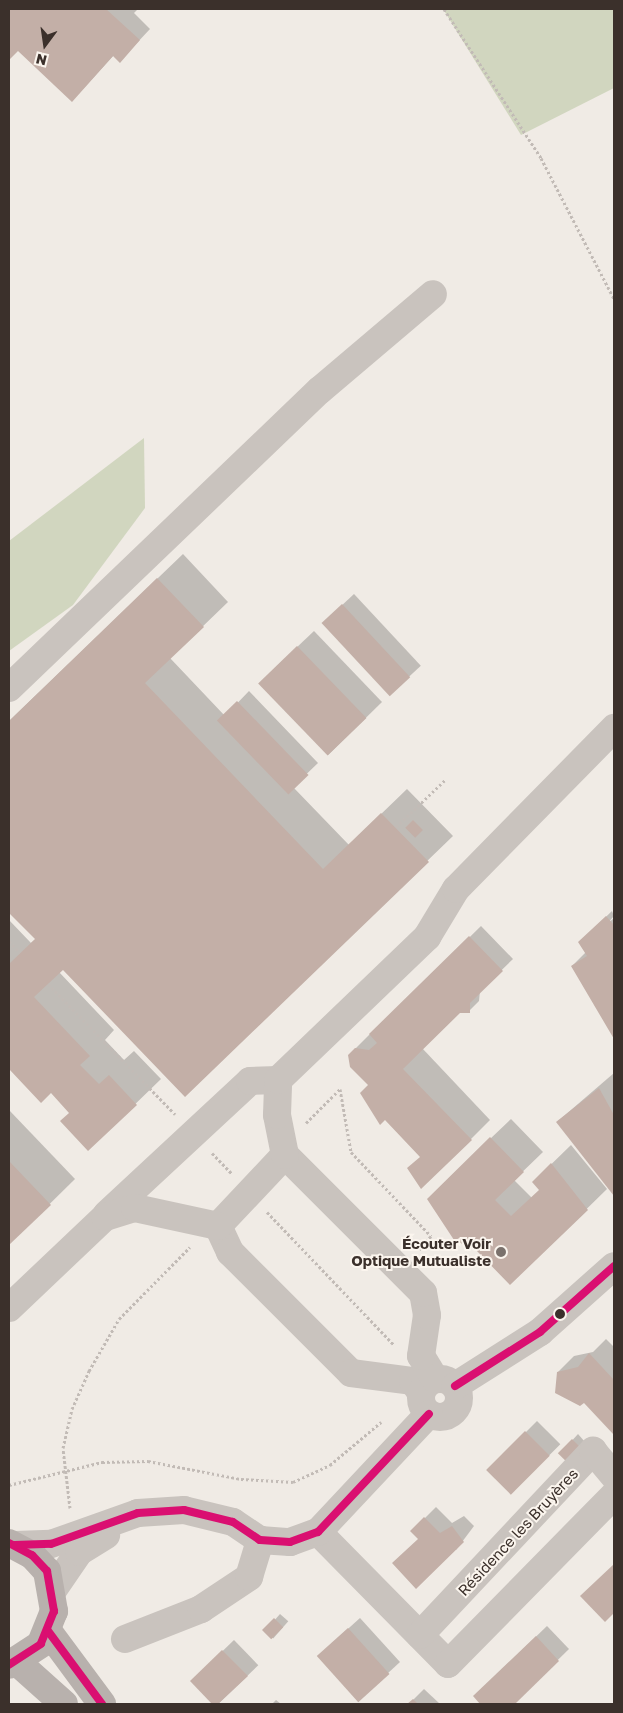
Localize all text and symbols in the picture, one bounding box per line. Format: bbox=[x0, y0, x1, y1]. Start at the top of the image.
north arrow bbox=[20, 20, 70, 70]
text: N bbox=[34, 51, 48, 70]
place label: Écouter Voir Optique Mutualiste bbox=[351, 1234, 491, 1269]
marker: Écouter Voir Optique Mutualiste bbox=[495, 1246, 507, 1258]
unlabelled marker bbox=[555, 1309, 565, 1319]
street label: Résidence les Bruyères bbox=[454, 1465, 582, 1599]

